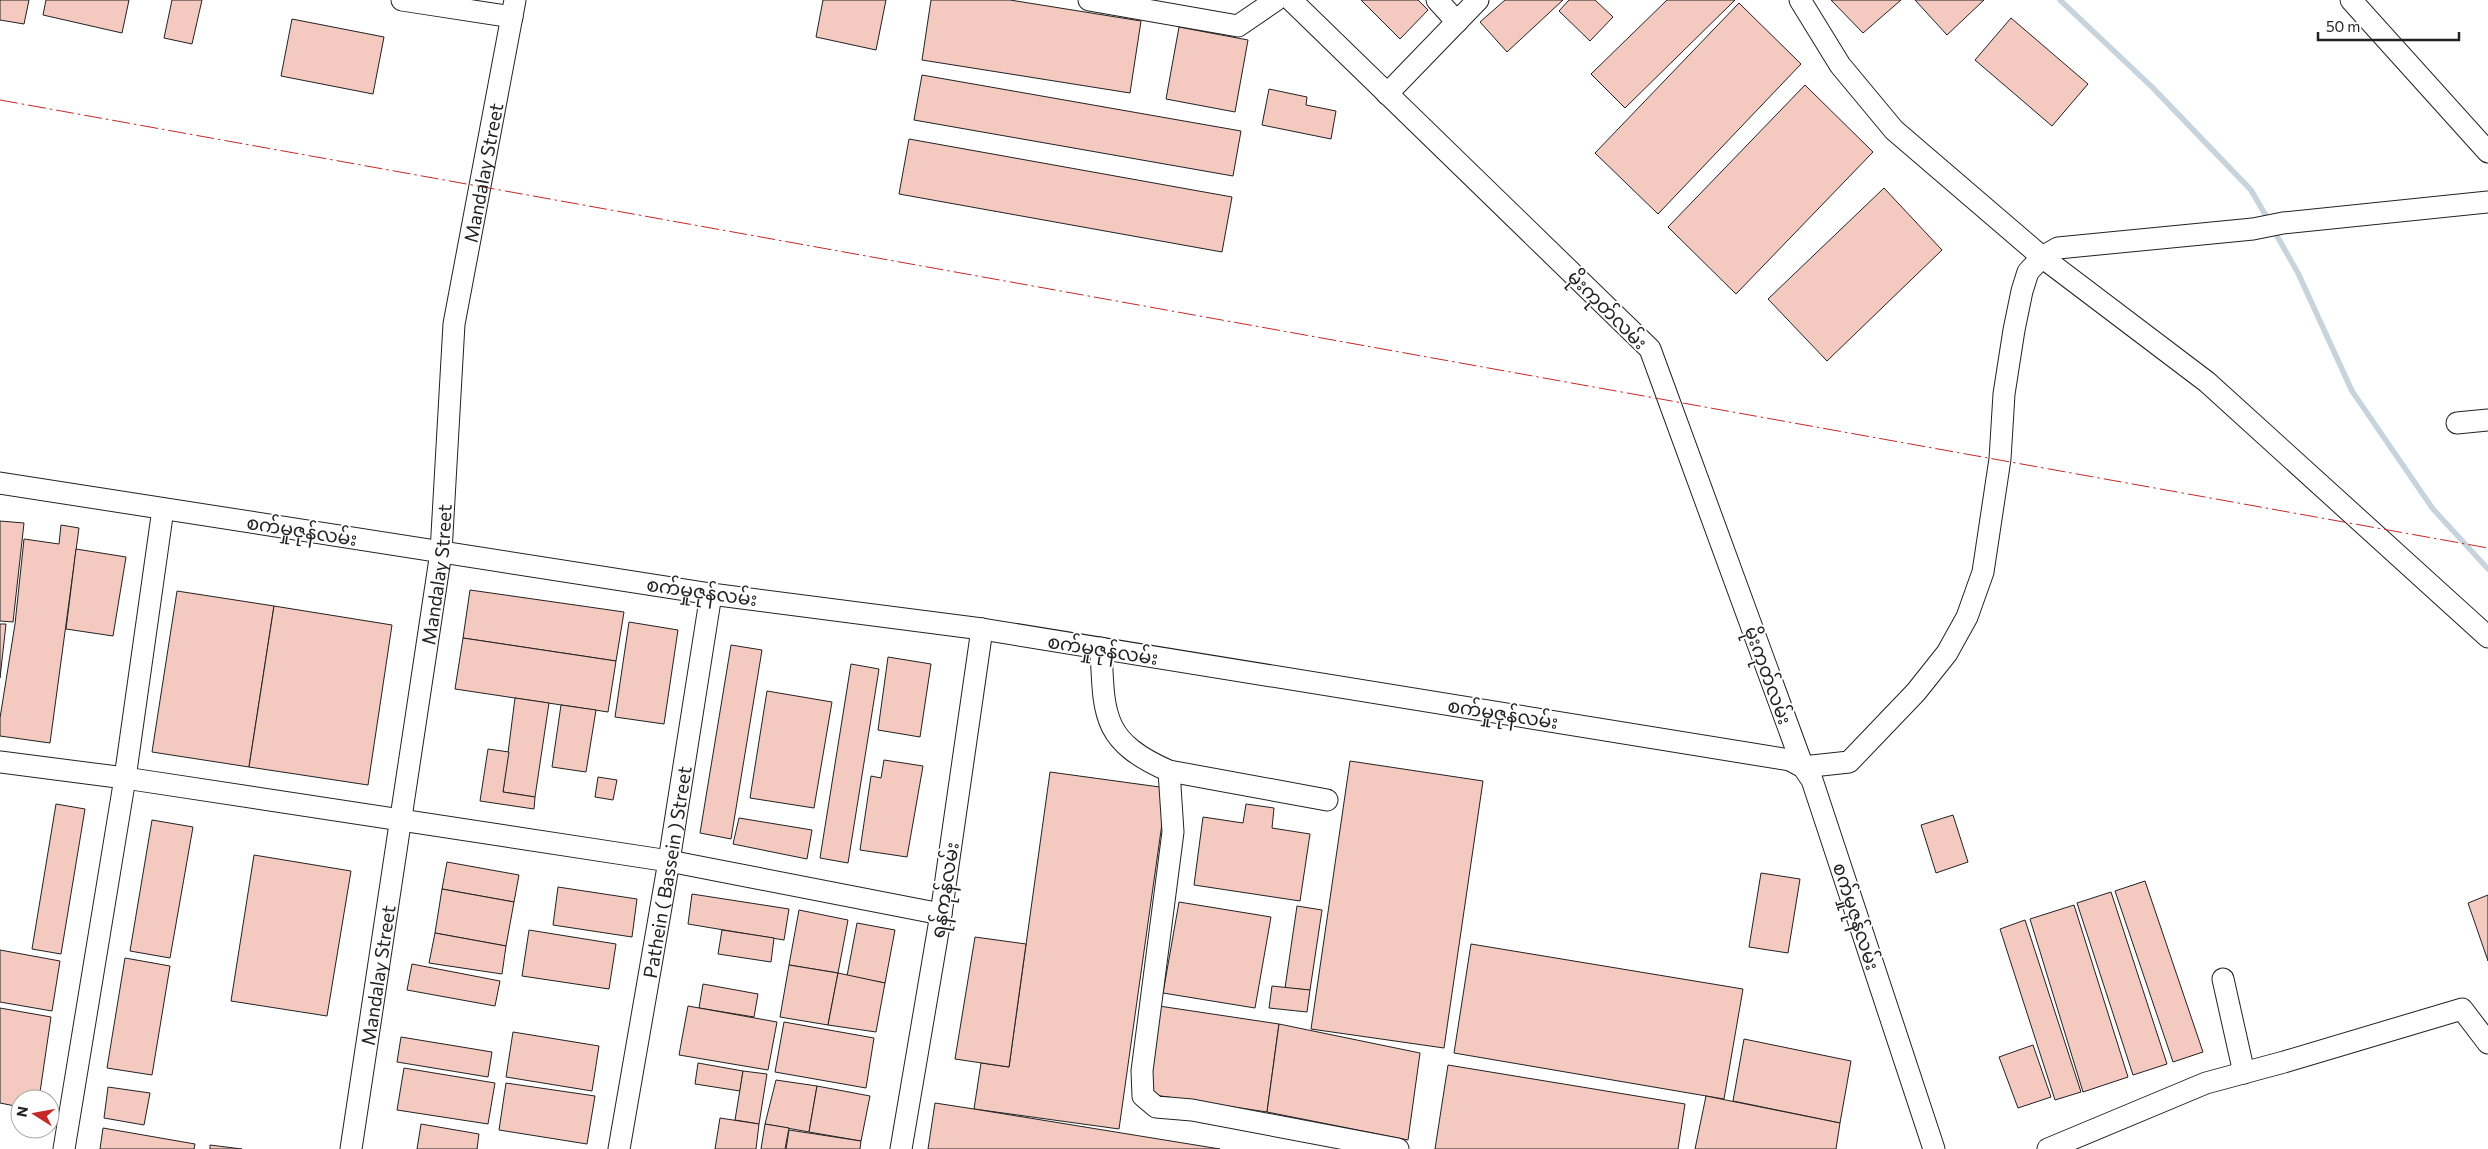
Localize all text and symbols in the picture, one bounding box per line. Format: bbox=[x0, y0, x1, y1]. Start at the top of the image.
scale bar bbox=[2318, 10, 2459, 42]
text: 50 m bbox=[2326, 17, 2360, 35]
street label: Mandalay Street bbox=[458, 101, 507, 244]
street label: မိုးကုတ်လမ်း bbox=[1559, 263, 1654, 358]
street label: Mandalay Street bbox=[416, 503, 455, 646]
street label: စက်မှုဇုန်လမ်း bbox=[244, 508, 359, 556]
street label: စက်မှုဇုန်လမ်း bbox=[644, 570, 759, 616]
street label: မိုးကုတ်လမ်း bbox=[1735, 622, 1799, 729]
street label: စက်မှုဇုန်လမ်း bbox=[1045, 627, 1160, 675]
street label: စက်မှုဇုန်လမ်း bbox=[1445, 691, 1560, 739]
street label: Pathein ( Bassein ) Street bbox=[637, 764, 695, 980]
street label: ရန်ကုန်လမ်း bbox=[923, 840, 969, 941]
street label: စက်မှုဇုန်လမ်း bbox=[1823, 859, 1887, 975]
street label: Mandalay Street bbox=[355, 903, 399, 1047]
north arrow bbox=[10, 1089, 60, 1139]
text: N bbox=[12, 1105, 31, 1118]

